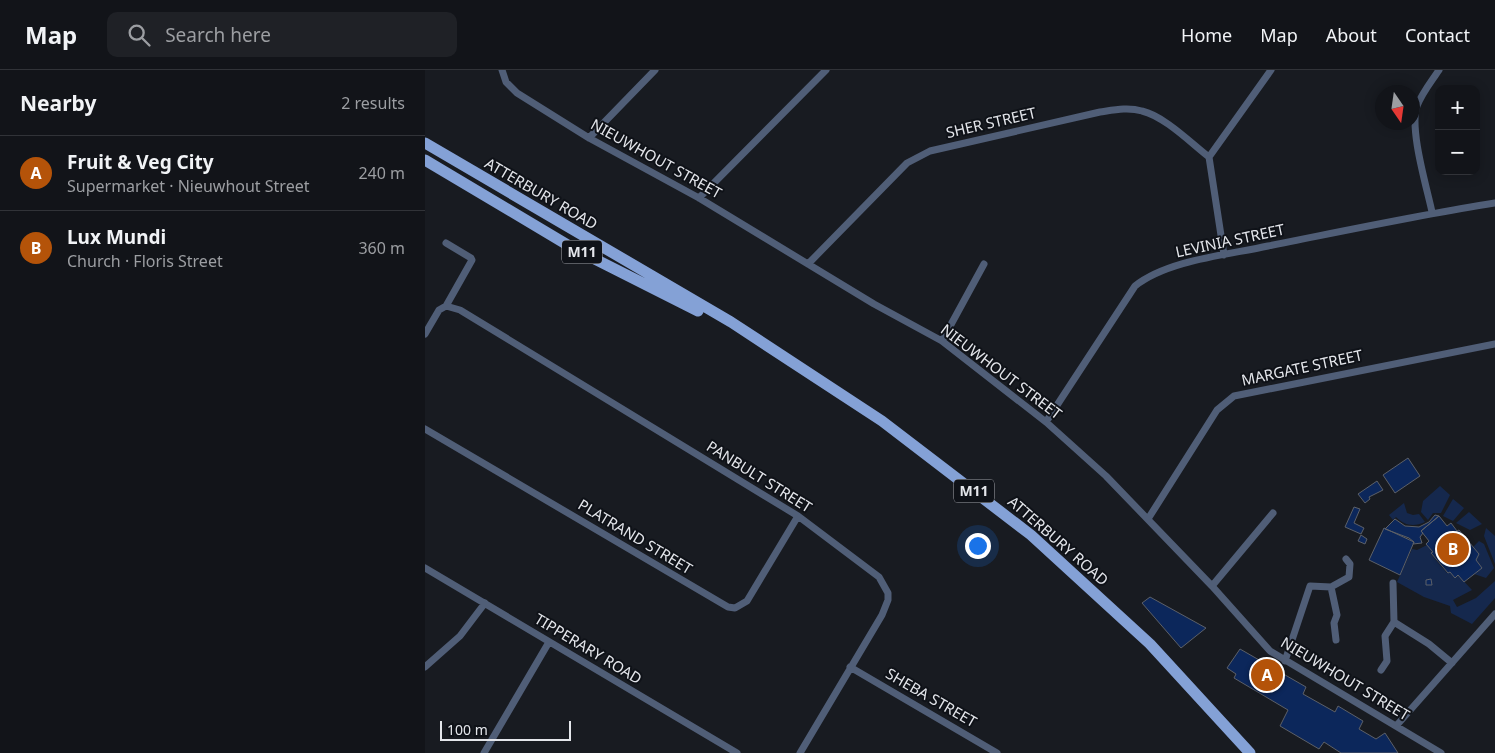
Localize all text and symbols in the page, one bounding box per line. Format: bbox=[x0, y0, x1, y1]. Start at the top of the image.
search box bbox=[107, 12, 457, 57]
text: Map bbox=[25, 18, 77, 51]
icon: search bbox=[125, 21, 153, 49]
text: Search here bbox=[165, 22, 271, 48]
text: Home bbox=[1181, 23, 1232, 47]
text: Map bbox=[1260, 23, 1298, 47]
text: About bbox=[1326, 23, 1377, 47]
text: Contact bbox=[1405, 23, 1470, 47]
north arrow bbox=[1375, 85, 1420, 130]
map controls bbox=[1435, 85, 1480, 175]
button: + bbox=[1435, 85, 1480, 130]
text: Nearby bbox=[20, 89, 96, 117]
text: 2 results bbox=[341, 92, 405, 114]
street label: SHER STREET bbox=[944, 102, 1038, 142]
street label: NIEUWHOUT STREET bbox=[587, 114, 726, 203]
button: − bbox=[1435, 130, 1480, 175]
text: Fruit & Veg City bbox=[67, 149, 214, 175]
street label: ATTERBURY ROAD bbox=[482, 153, 601, 234]
text: A bbox=[30, 162, 42, 184]
text: 240 m bbox=[358, 162, 405, 184]
text: Supermarket · Nieuwhout Street bbox=[67, 175, 309, 197]
street label: LEVINIA STREET bbox=[1173, 219, 1287, 261]
text: Lux Mundi bbox=[67, 224, 166, 250]
text: B bbox=[31, 237, 41, 259]
text: 360 m bbox=[358, 237, 405, 259]
road number: M11 bbox=[562, 240, 602, 263]
text: Church · Floris Street bbox=[67, 250, 223, 272]
street label: NIEUWHOUT STREET bbox=[937, 319, 1067, 424]
street label: MARGATE STREET bbox=[1239, 344, 1365, 390]
street label: PANBULT STREET bbox=[703, 436, 817, 517]
road number: M11 bbox=[954, 480, 994, 502]
street label: ATTERBURY ROAD bbox=[1004, 491, 1113, 589]
street label: PLATRAND STREET bbox=[575, 494, 697, 579]
pin: B bbox=[1437, 530, 1469, 568]
your location bbox=[965, 533, 991, 559]
street label: TIPPERARY ROAD bbox=[531, 608, 646, 688]
street label: NIEUWHOUT STREET bbox=[1277, 632, 1414, 725]
pin: A bbox=[1251, 656, 1283, 694]
street label: SHEBA STREET bbox=[882, 663, 981, 732]
scale bar bbox=[440, 718, 571, 741]
text: 100 m bbox=[447, 720, 488, 739]

